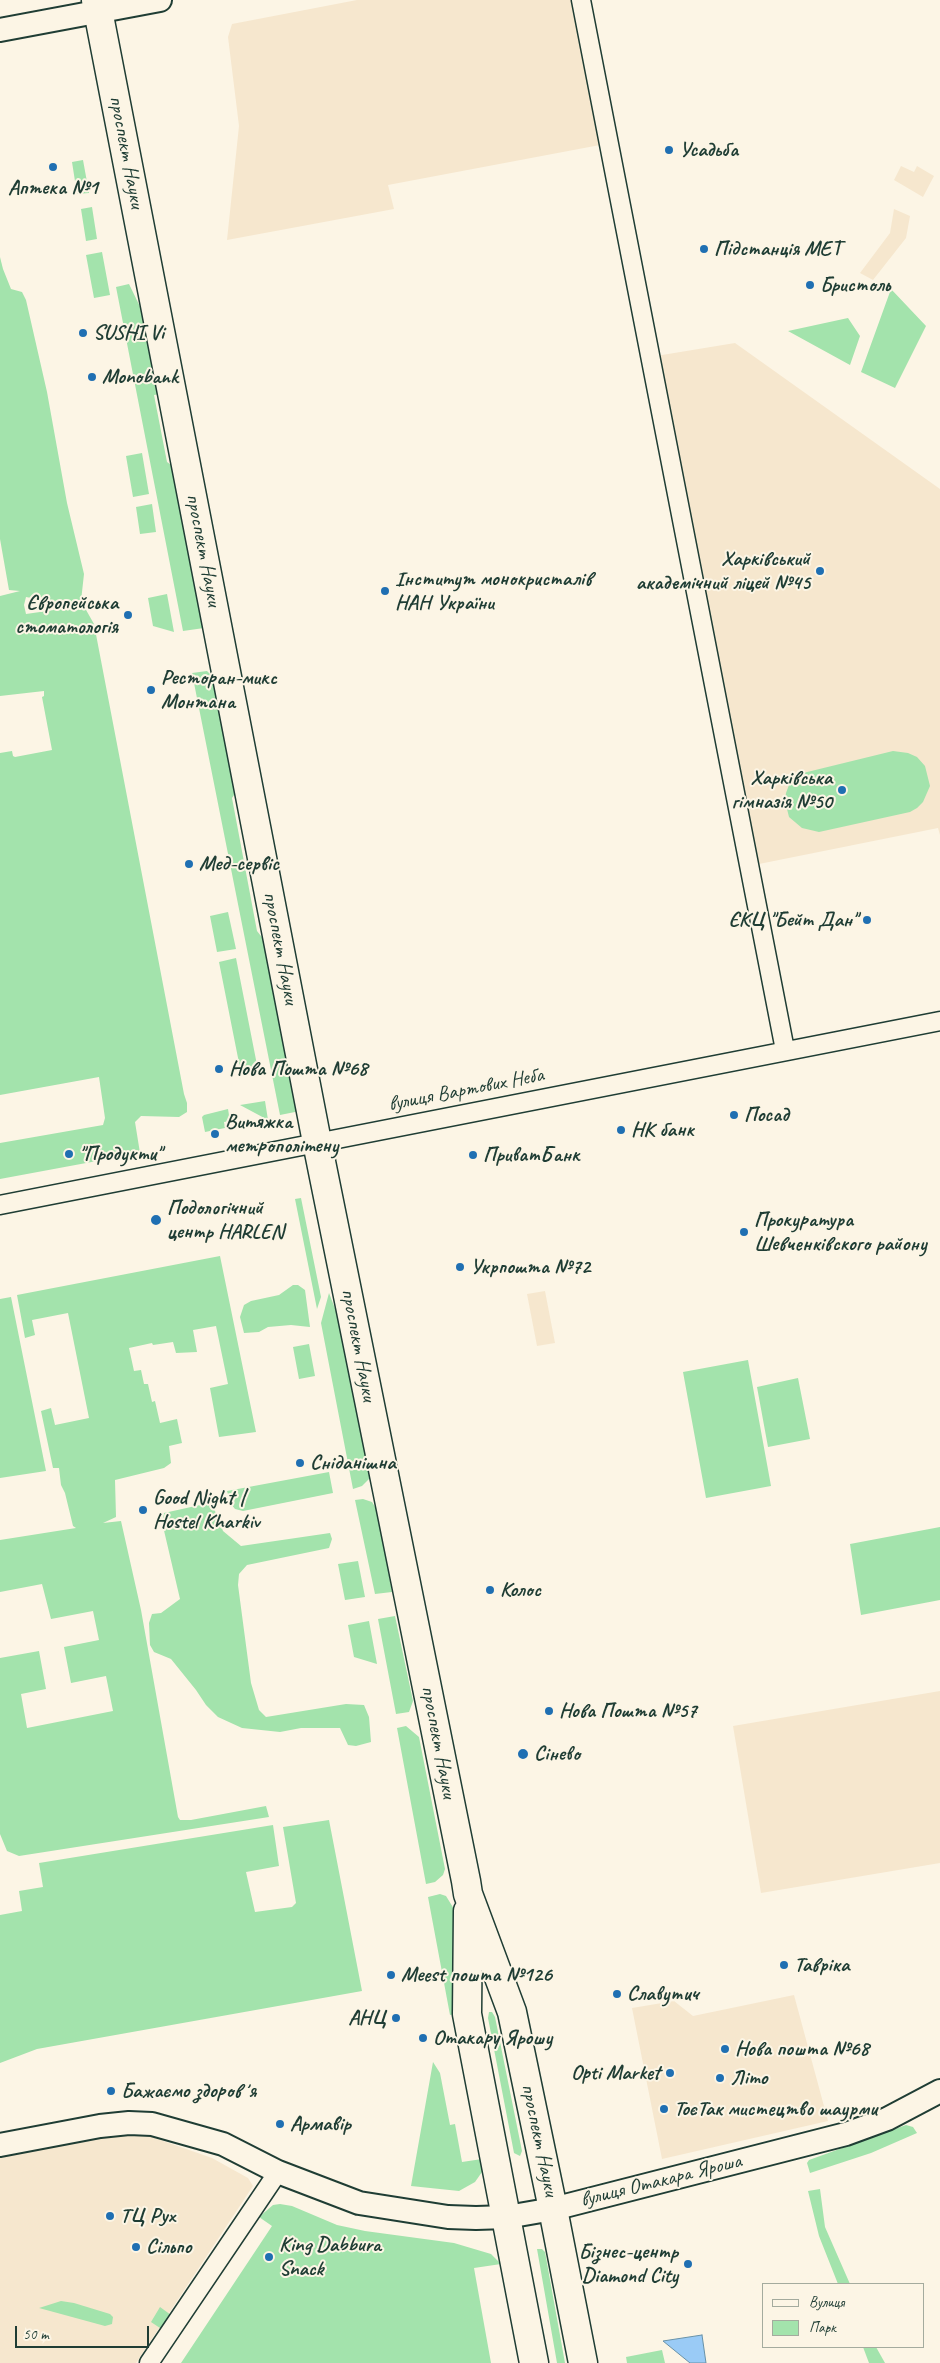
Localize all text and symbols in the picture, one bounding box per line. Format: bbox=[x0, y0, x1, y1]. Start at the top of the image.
street label: проспект Науки bbox=[103, 94, 149, 210]
place label: Усадьба bbox=[679, 137, 738, 163]
marker: Усадьба bbox=[663, 144, 675, 156]
marker: Аптека №1 bbox=[47, 161, 59, 173]
place label: Аптека №1 bbox=[8, 175, 98, 201]
place label: Підстанція МЕТ bbox=[714, 236, 841, 262]
marker: Підстанція МЕТ bbox=[698, 243, 710, 255]
place label: Бристоль bbox=[820, 272, 890, 298]
marker: Бристоль bbox=[804, 279, 816, 291]
place label: SUSHI Vi bbox=[93, 320, 164, 346]
marker: SUSHI Vi bbox=[77, 327, 89, 339]
place label: Monobank bbox=[102, 364, 178, 390]
marker: Monobank bbox=[86, 371, 98, 383]
street label: проспект Науки bbox=[180, 492, 226, 608]
place label: Харківський академічний ліцей №45 bbox=[636, 546, 810, 596]
marker: Харківський академічний ліцей №45 bbox=[814, 565, 826, 577]
place label: Інститут монокристалів НАН України bbox=[395, 566, 592, 616]
marker: Інститут монокристалів НАН України bbox=[379, 585, 391, 597]
place label: Європейська стоматологія bbox=[15, 590, 118, 640]
marker: Європейська стоматологія bbox=[122, 609, 134, 621]
place label: Ресторан-микс Монтана bbox=[161, 665, 277, 715]
marker: Ресторан-микс Монтана bbox=[145, 684, 157, 696]
place label: Харківська гімназія №50 bbox=[731, 765, 832, 815]
marker: Харківська гімназія №50 bbox=[836, 784, 848, 796]
place label: Мед-сервіс bbox=[199, 851, 279, 877]
marker: Мед-сервіс bbox=[183, 858, 195, 870]
street label: проспект Науки bbox=[257, 890, 303, 1006]
place label: ЄКЦ "Бейт Дан" bbox=[728, 907, 857, 933]
marker: ЄКЦ "Бейт Дан" bbox=[861, 914, 873, 926]
place label: Нова Пошта №68 bbox=[229, 1056, 368, 1082]
marker: Нова Пошта №68 bbox=[213, 1063, 225, 1075]
street label: вулиця Вартових Неба bbox=[386, 1063, 546, 1117]
place label: Посад bbox=[744, 1102, 789, 1128]
place label: Витяжка метрополітену bbox=[225, 1109, 339, 1159]
marker: Посад bbox=[728, 1109, 740, 1121]
place label: НК банк bbox=[631, 1117, 694, 1143]
marker: НК банк bbox=[615, 1124, 627, 1136]
marker: Витяжка метрополітену bbox=[209, 1128, 221, 1140]
place label: "Продукти" bbox=[79, 1141, 161, 1167]
place label: ПриватБанк bbox=[483, 1142, 579, 1168]
marker: "Продукти" bbox=[63, 1148, 75, 1160]
marker: ПриватБанк bbox=[467, 1149, 479, 1161]
place label: Подологічний центр HARLEN bbox=[167, 1195, 284, 1245]
place label: Прокуратура Шевченківского району bbox=[754, 1207, 927, 1257]
marker: Подологічний центр HARLEN bbox=[149, 1213, 163, 1227]
marker: Прокуратура Шевченківского району bbox=[738, 1226, 750, 1238]
place label: Укрпошта №72 bbox=[470, 1254, 590, 1280]
marker: Укрпошта №72 bbox=[454, 1261, 466, 1273]
street label: проспект Науки bbox=[335, 1287, 381, 1403]
place label: Сніданішна bbox=[310, 1450, 396, 1476]
marker: Сніданішна bbox=[294, 1457, 306, 1469]
place label: Good Night | Hostel Kharkiv bbox=[153, 1485, 259, 1535]
marker: Good Night | Hostel Kharkiv bbox=[137, 1504, 149, 1516]
place label: Колос bbox=[500, 1577, 541, 1603]
marker: Колос bbox=[484, 1584, 496, 1596]
street label: проспект Науки bbox=[415, 1684, 461, 1800]
place label: Нова Пошта №57 bbox=[559, 1698, 697, 1724]
marker: Нова Пошта №57 bbox=[543, 1705, 555, 1717]
place label: Сінево bbox=[534, 1741, 580, 1767]
marker: Сінево bbox=[516, 1747, 530, 1761]
place label: Тавріка bbox=[794, 1952, 849, 1978]
marker: Тавріка bbox=[778, 1959, 790, 1971]
place label: Meest пошта №126 bbox=[401, 1962, 552, 1988]
marker: Meest пошта №126 bbox=[385, 1969, 397, 1981]
place label: Славутич bbox=[627, 1981, 698, 2007]
marker: Славутич bbox=[611, 1988, 623, 2000]
place label: АНЦ bbox=[348, 2005, 386, 2031]
marker: АНЦ bbox=[390, 2012, 402, 2024]
place label: Отакару Ярошу bbox=[433, 2025, 553, 2051]
marker: Отакару Ярошу bbox=[417, 2032, 429, 2044]
place label: Нова пошта №68 bbox=[735, 2036, 869, 2062]
marker: Нова пошта №68 bbox=[719, 2043, 731, 2055]
place label: Opti Market bbox=[571, 2060, 660, 2086]
place label: Літо bbox=[730, 2065, 767, 2091]
marker: Opti Market bbox=[664, 2067, 676, 2079]
marker: Літо bbox=[714, 2072, 726, 2084]
place label: Бажаємо здоровʼя bbox=[121, 2078, 256, 2104]
street label: проспект Науки bbox=[515, 2081, 563, 2199]
marker: Бажаємо здоровʼя bbox=[105, 2085, 117, 2097]
place label: ТоєТак мистецтво шаурми bbox=[674, 2096, 877, 2122]
marker: ТоєТак мистецтво шаурми bbox=[658, 2103, 670, 2115]
place label: Армавір bbox=[290, 2111, 351, 2137]
marker: Армавір bbox=[274, 2118, 286, 2130]
street label: вулиця Отакара Яроша bbox=[578, 2149, 744, 2213]
place label: ТЦ Рух bbox=[120, 2203, 175, 2229]
marker: ТЦ Рух bbox=[104, 2210, 116, 2222]
place label: King Dabbura Snack bbox=[279, 2232, 381, 2282]
place label: Сільпо bbox=[146, 2234, 191, 2260]
place label: Бізнес-центр Diamond City bbox=[579, 2239, 678, 2289]
marker: Сільпо bbox=[130, 2241, 142, 2253]
marker: King Dabbura Snack bbox=[263, 2251, 275, 2263]
marker: Бізнес-центр Diamond City bbox=[682, 2258, 694, 2270]
legend bbox=[762, 2283, 925, 2348]
text: Вулиця bbox=[809, 2293, 845, 2312]
scale bar bbox=[18, 2316, 151, 2348]
text: Парк bbox=[809, 2318, 836, 2337]
text: 50 m bbox=[23, 2325, 49, 2344]

